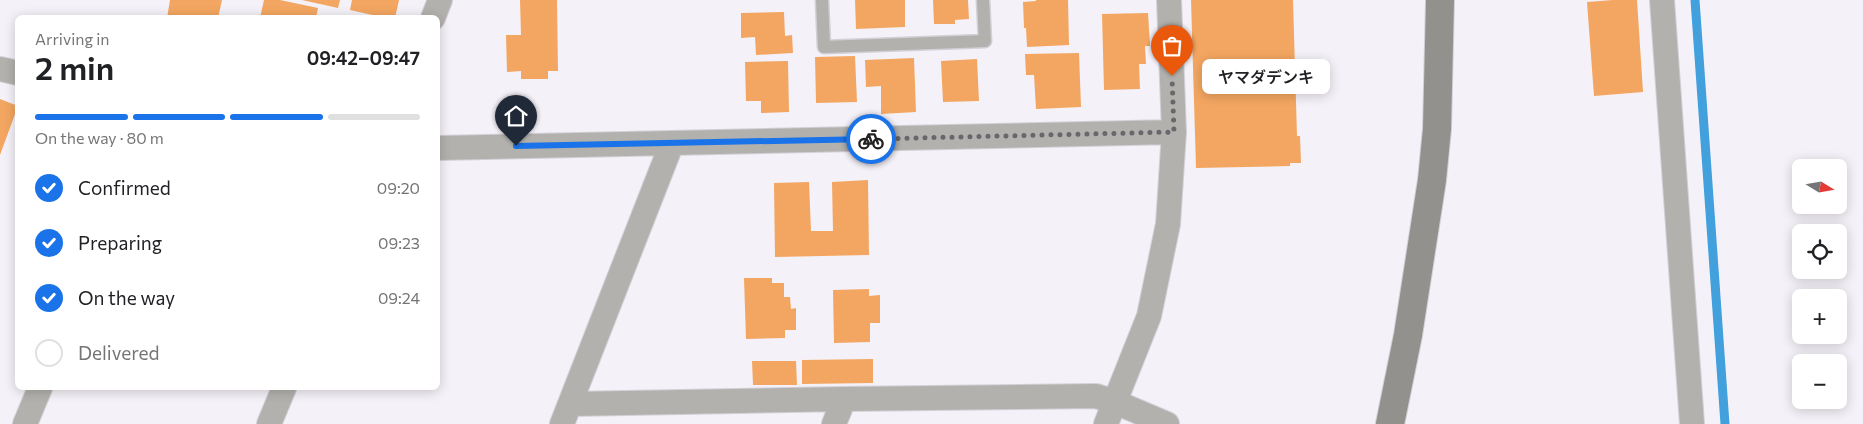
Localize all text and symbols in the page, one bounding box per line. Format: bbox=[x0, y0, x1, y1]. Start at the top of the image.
pin bbox=[1151, 25, 1193, 76]
text: Arriving in bbox=[35, 29, 109, 48]
icon: bag bbox=[1158, 32, 1186, 60]
text: 09:42–09:47 bbox=[307, 46, 420, 69]
text: 2 min bbox=[35, 47, 114, 87]
callout: ヤマダデンキ bbox=[1202, 58, 1330, 94]
text: ヤマダデンキ bbox=[1218, 67, 1314, 86]
pin bbox=[495, 95, 537, 146]
icon: home bbox=[502, 102, 530, 130]
courier bbox=[846, 114, 896, 164]
icon: bike bbox=[857, 125, 885, 153]
text: On the way · 80 m bbox=[35, 128, 164, 147]
north arrow bbox=[1792, 159, 1848, 214]
map controls bbox=[1792, 159, 1847, 409]
icon: check bbox=[35, 174, 63, 202]
text: Confirmed bbox=[78, 176, 171, 199]
text: 09:20 bbox=[377, 178, 420, 197]
button: locate bbox=[1792, 224, 1847, 279]
icon: check bbox=[35, 229, 63, 257]
text: Preparing bbox=[78, 231, 162, 254]
text: 09:23 bbox=[378, 233, 420, 252]
icon: check bbox=[35, 284, 63, 312]
text: On the way bbox=[78, 286, 175, 309]
text: 09:24 bbox=[378, 288, 420, 307]
button: + bbox=[1792, 289, 1847, 344]
text: Delivered bbox=[78, 341, 159, 364]
button: − bbox=[1792, 354, 1847, 409]

